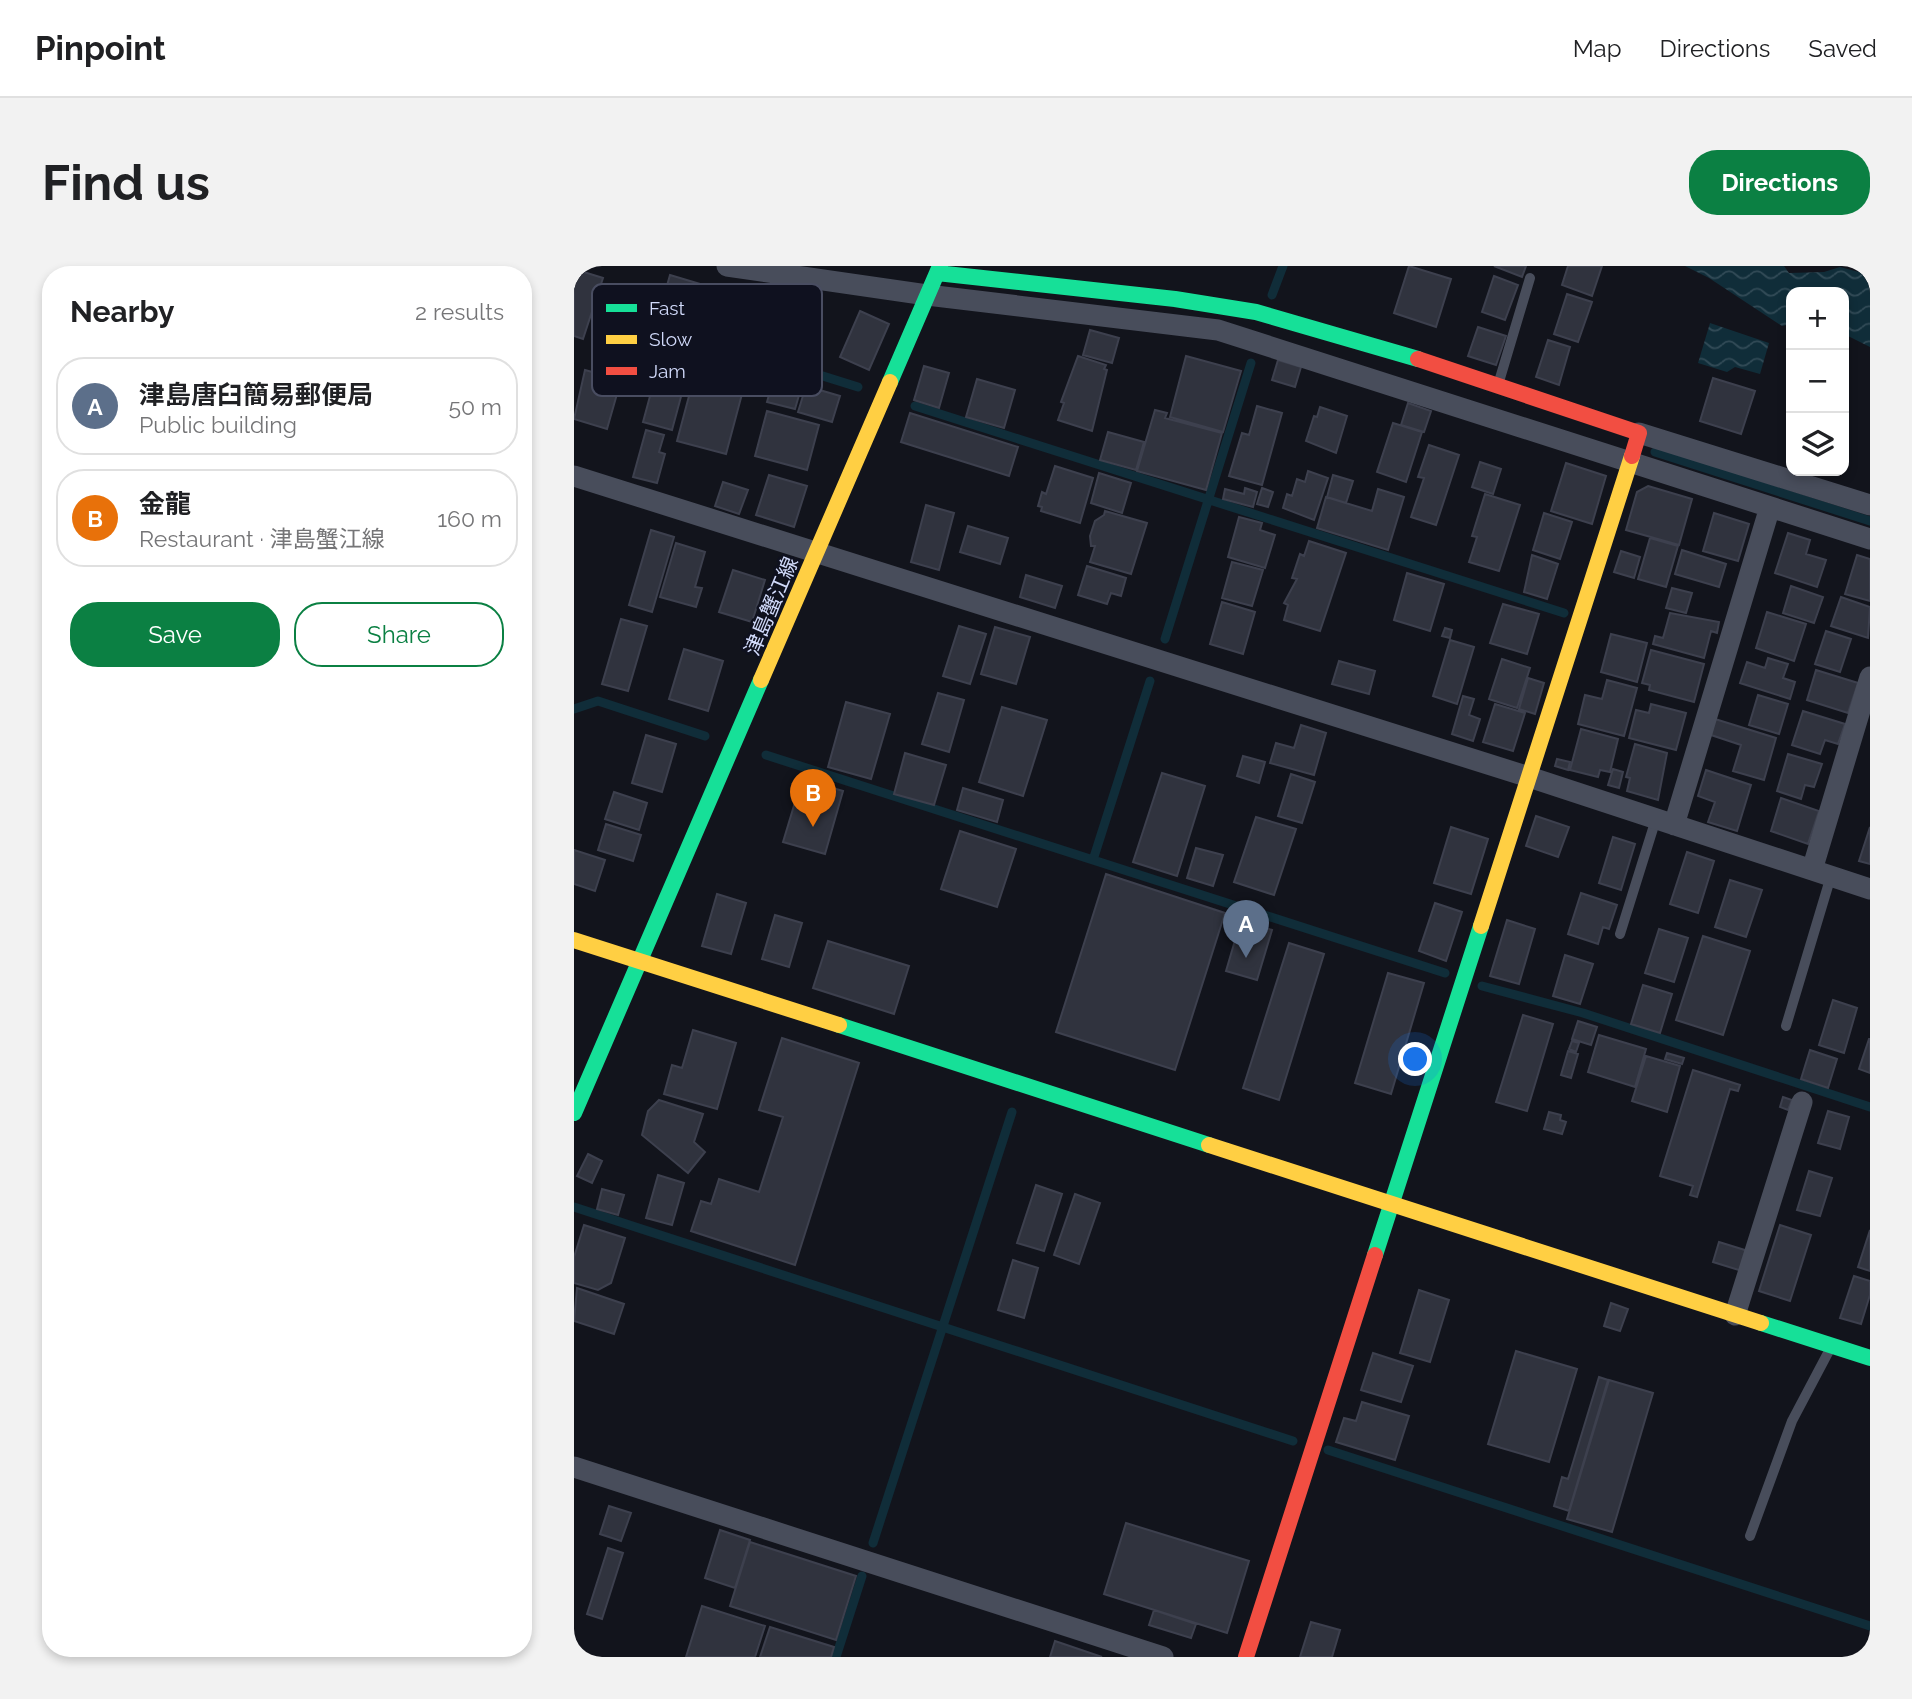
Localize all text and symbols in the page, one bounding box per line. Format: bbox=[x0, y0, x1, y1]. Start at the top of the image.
text: Pinpoint bbox=[35, 29, 166, 68]
text: Map bbox=[1573, 34, 1622, 63]
text: Directions bbox=[1660, 34, 1770, 63]
text: Saved bbox=[1808, 34, 1877, 63]
button: Directions bbox=[1689, 150, 1870, 215]
text: Find us bbox=[42, 154, 210, 211]
legend bbox=[592, 284, 822, 396]
map controls bbox=[1786, 287, 1849, 476]
button: + bbox=[1786, 287, 1849, 350]
text: Nearby bbox=[70, 294, 174, 329]
text: Fast bbox=[649, 297, 685, 319]
text: 2 results bbox=[415, 298, 504, 325]
text: Slow bbox=[649, 328, 693, 350]
button: − bbox=[1786, 350, 1849, 413]
text: Jam bbox=[649, 360, 686, 382]
text: 津島唐臼簡易郵便局 bbox=[139, 380, 373, 410]
text: A bbox=[87, 393, 103, 420]
text: 50 m bbox=[448, 393, 502, 420]
text: Public building bbox=[139, 411, 297, 438]
button: layers bbox=[1786, 413, 1849, 476]
text: 金龍 bbox=[139, 489, 191, 519]
text: B bbox=[87, 505, 103, 532]
text: 160 m bbox=[437, 505, 502, 532]
text: Restaurant · 津島蟹江線 bbox=[139, 525, 385, 552]
street label: 津島蟹江線 bbox=[739, 553, 803, 659]
button: Save bbox=[70, 602, 280, 667]
button: Share bbox=[294, 602, 504, 667]
pin: B bbox=[790, 769, 836, 827]
pin: A bbox=[1223, 900, 1269, 958]
your location bbox=[1398, 1042, 1432, 1076]

